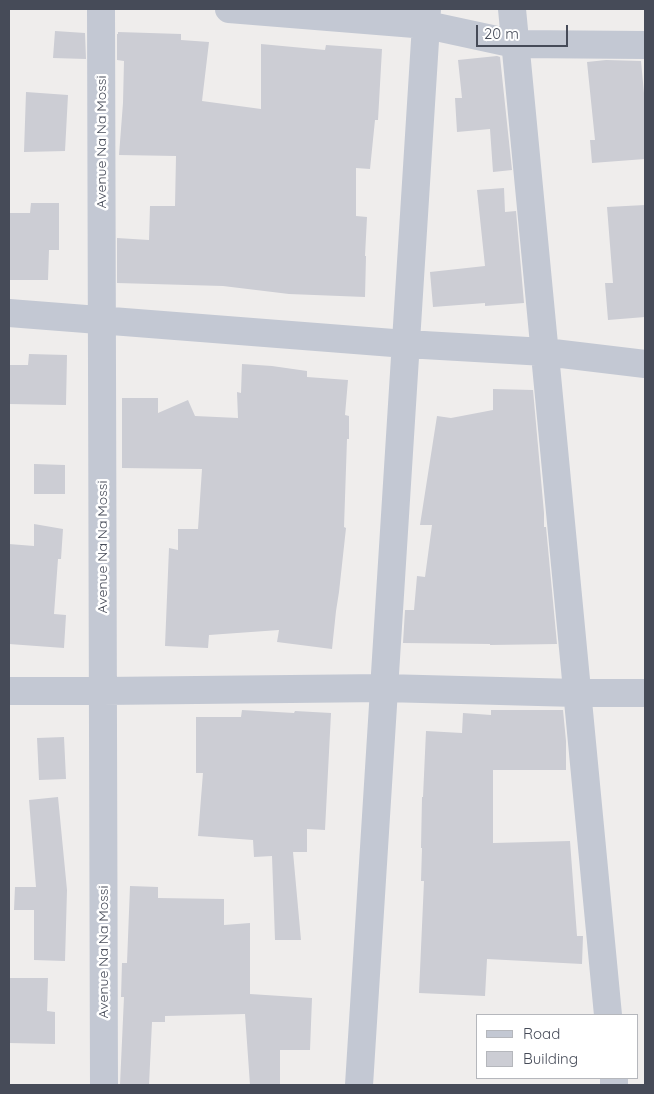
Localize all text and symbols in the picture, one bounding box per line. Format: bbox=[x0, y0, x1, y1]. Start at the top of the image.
scale bar bbox=[479, 15, 572, 47]
text: 20 m bbox=[484, 24, 519, 43]
street label: Avenue Na Na Mossi bbox=[94, 76, 110, 208]
street label: Avenue Na Na Mossi bbox=[95, 481, 111, 613]
street label: Avenue Na Na Mossi bbox=[96, 886, 112, 1018]
legend bbox=[477, 1014, 639, 1079]
text: Road bbox=[523, 1024, 560, 1043]
text: Building bbox=[523, 1049, 578, 1068]

